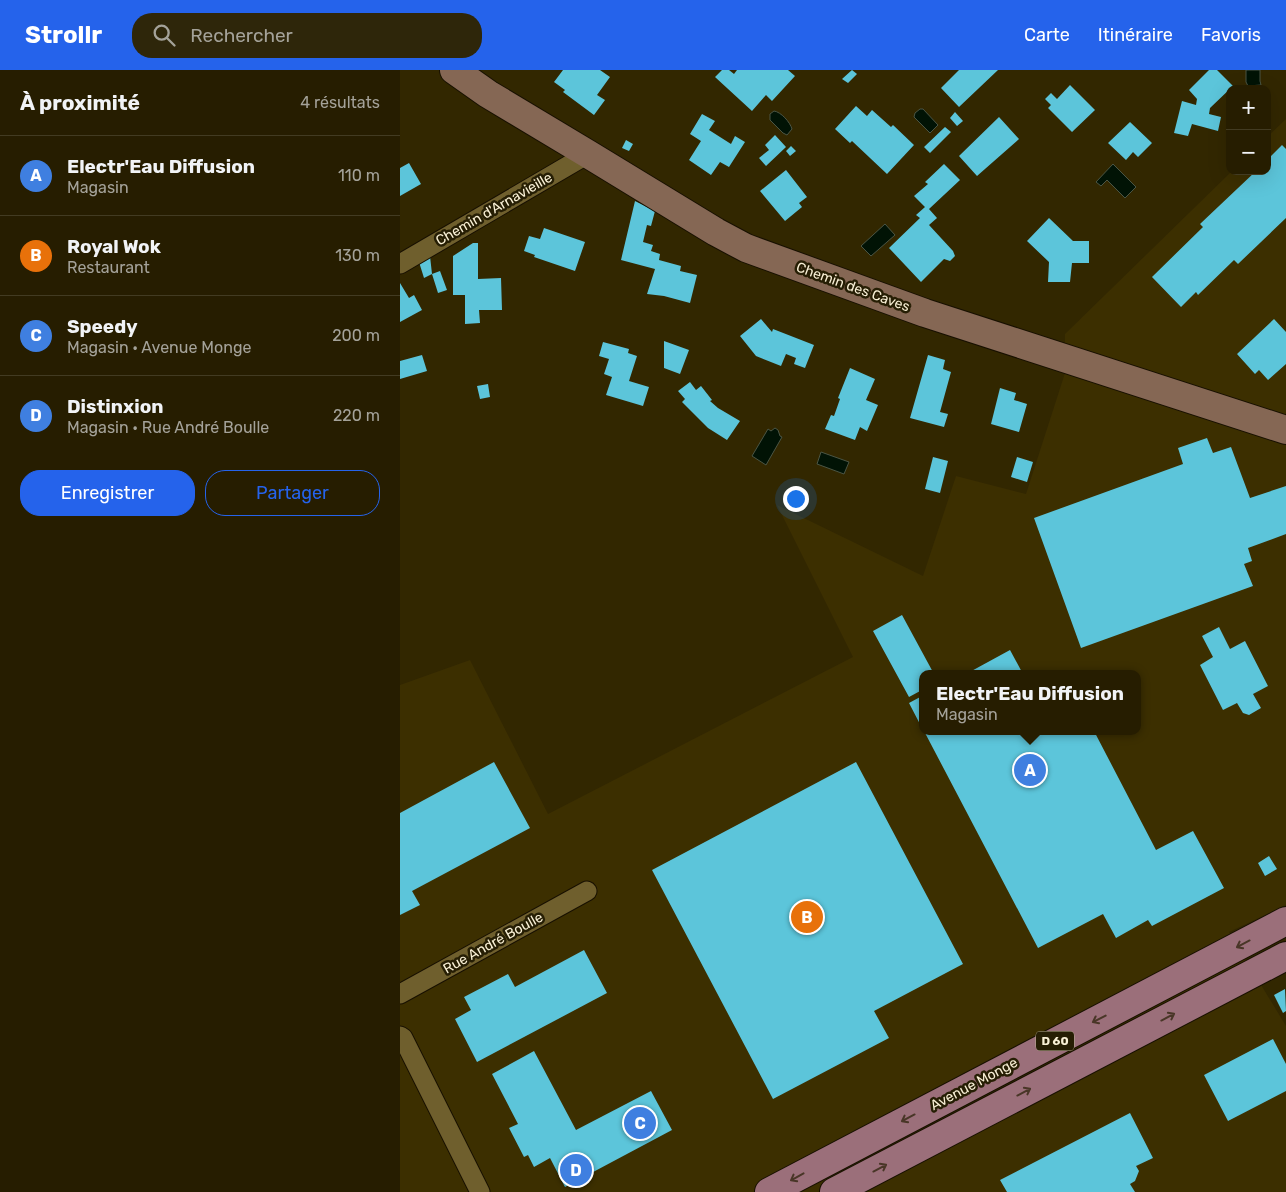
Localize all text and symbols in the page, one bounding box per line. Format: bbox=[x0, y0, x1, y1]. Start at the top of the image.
search box bbox=[132, 13, 482, 58]
text: Strollr bbox=[25, 21, 102, 49]
icon: search bbox=[150, 21, 178, 49]
text: Rechercher bbox=[190, 24, 293, 47]
text: Carte bbox=[1024, 24, 1070, 46]
text: Itinéraire bbox=[1098, 24, 1173, 46]
text: Favoris bbox=[1201, 24, 1261, 46]
map controls bbox=[1226, 85, 1271, 175]
button: + bbox=[1226, 85, 1271, 130]
text: À proximité bbox=[20, 90, 140, 115]
text: 4 résultats bbox=[300, 93, 380, 112]
button: − bbox=[1226, 130, 1271, 175]
text: Electr'Eau Diffusion bbox=[67, 155, 255, 178]
text: A bbox=[30, 166, 42, 185]
text: 110 m bbox=[338, 166, 380, 185]
street label: Chemin d'Arnavieille bbox=[433, 169, 555, 249]
text: Magasin bbox=[67, 178, 129, 197]
text: Royal Wok bbox=[67, 235, 161, 258]
text: B bbox=[30, 246, 42, 265]
text: 130 m bbox=[335, 246, 380, 265]
text: Restaurant bbox=[67, 258, 150, 277]
street label: Chemin des Caves bbox=[794, 259, 912, 315]
text: Speedy bbox=[67, 315, 138, 338]
text: C bbox=[30, 326, 42, 345]
text: 200 m bbox=[332, 326, 380, 345]
text: Magasin · Avenue Monge bbox=[67, 338, 251, 357]
text: Distinxion bbox=[67, 395, 163, 418]
text: D bbox=[30, 406, 42, 425]
text: 220 m bbox=[333, 406, 380, 425]
text: Magasin · Rue André Boulle bbox=[67, 418, 269, 437]
button: Enregistrer bbox=[20, 470, 195, 516]
button: Partager bbox=[205, 470, 380, 516]
your location bbox=[783, 486, 809, 512]
popup bbox=[919, 670, 1141, 735]
text: Electr'Eau Diffusion bbox=[936, 682, 1124, 705]
text: Magasin bbox=[936, 705, 998, 724]
pin: A bbox=[1014, 751, 1046, 789]
pin: B bbox=[791, 898, 823, 936]
street label: Rue André Boulle bbox=[440, 908, 546, 977]
one-way arrow bbox=[1236, 940, 1251, 949]
one-way arrow bbox=[1160, 1012, 1175, 1021]
one-way arrow bbox=[1091, 1014, 1106, 1024]
road number: D 60 bbox=[1036, 1031, 1074, 1050]
street label: Avenue Monge bbox=[927, 1054, 1021, 1114]
one-way arrow bbox=[1016, 1087, 1031, 1096]
pin: C bbox=[624, 1104, 656, 1142]
one-way arrow bbox=[901, 1114, 916, 1123]
pin: D bbox=[560, 1151, 592, 1189]
one-way arrow bbox=[873, 1163, 888, 1173]
one-way arrow bbox=[790, 1172, 804, 1182]

